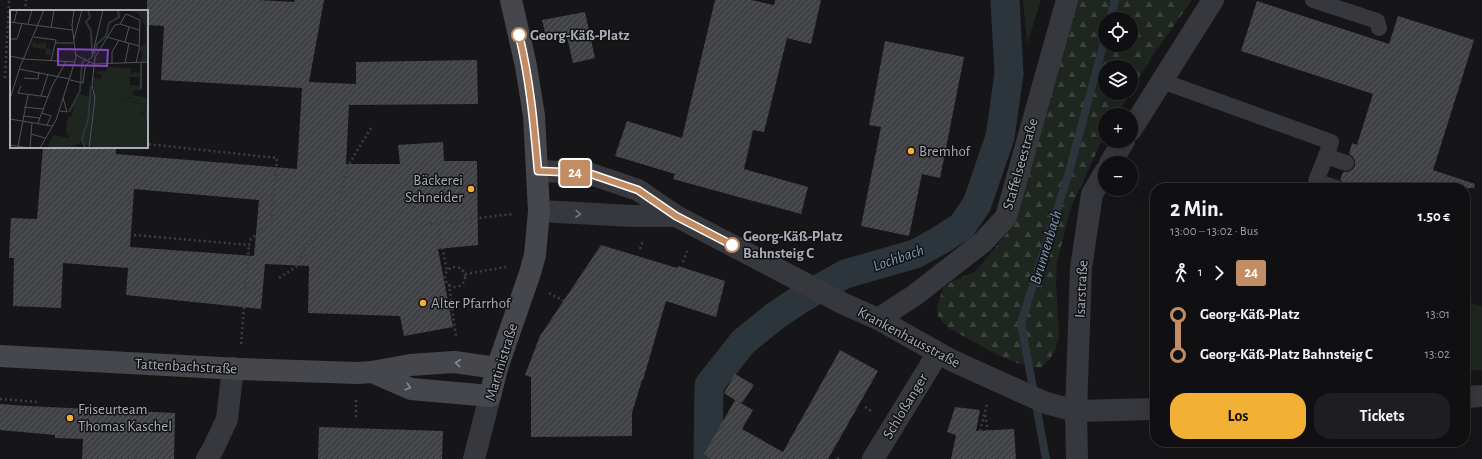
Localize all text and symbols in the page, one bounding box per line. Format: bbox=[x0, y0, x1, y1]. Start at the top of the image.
inset map bbox=[10, 10, 148, 148]
map controls bbox=[1098, 12, 1138, 196]
button: locate bbox=[1098, 12, 1138, 52]
marker: Georg-Käß-Platz bbox=[511, 27, 527, 43]
place label: Georg-Käß-Platz bbox=[530, 28, 630, 43]
button: layers bbox=[1098, 60, 1138, 100]
button: + bbox=[1098, 108, 1138, 148]
street label: Staffelseestraße bbox=[1000, 117, 1041, 212]
place label: Bremhof bbox=[919, 144, 972, 159]
marker: Bremhof bbox=[906, 146, 916, 156]
button: − bbox=[1098, 156, 1138, 196]
line badge: 24 bbox=[557, 160, 593, 186]
text: 24 bbox=[568, 166, 582, 180]
place label: Bäckerei Schneider bbox=[405, 173, 463, 205]
marker: Bäckerei Schneider bbox=[466, 184, 476, 194]
text: 2 Min. bbox=[1170, 198, 1224, 220]
one-way arrow bbox=[575, 209, 581, 218]
water label: Brunnenbach bbox=[1027, 209, 1065, 286]
text: 1.50 € bbox=[1418, 209, 1450, 224]
text: 13:00 – 13:02 · Bus bbox=[1170, 225, 1258, 238]
place label: Georg-Käß-Platz Bahnsteig C bbox=[743, 229, 843, 261]
marker: Georg-Käß-Platz Bahnsteig C bbox=[724, 237, 740, 253]
water label: Lochbach bbox=[871, 242, 926, 274]
street label: Isarstraße bbox=[1072, 260, 1091, 318]
icon: walk bbox=[1170, 262, 1192, 284]
icon: forward bbox=[1208, 262, 1230, 284]
text: 1 bbox=[1198, 266, 1202, 279]
text: 24 bbox=[1244, 266, 1258, 280]
place label: Alter Pfarrhof bbox=[431, 296, 512, 311]
marker: Alter Pfarrhof bbox=[418, 298, 428, 308]
street label: Krankenhausstraße bbox=[855, 304, 963, 371]
text: Georg-Käß-Platz bbox=[1200, 307, 1300, 322]
text: 13:01 bbox=[1426, 308, 1450, 321]
street label: Martinistraße bbox=[483, 321, 520, 403]
text: Georg-Käß-Platz Bahnsteig C bbox=[1200, 347, 1373, 362]
text: 13:02 bbox=[1424, 348, 1450, 361]
street label: Tattenbachstraße bbox=[134, 356, 238, 377]
one-way arrow bbox=[455, 359, 461, 368]
street label: Schloßanger bbox=[880, 371, 931, 441]
one-way arrow bbox=[405, 383, 412, 391]
button: Los bbox=[1170, 393, 1306, 439]
button: Tickets bbox=[1314, 393, 1450, 439]
place label: Friseurteam Thomas Kaschel bbox=[78, 402, 172, 434]
marker: Friseurteam Thomas Kaschel bbox=[65, 413, 75, 423]

